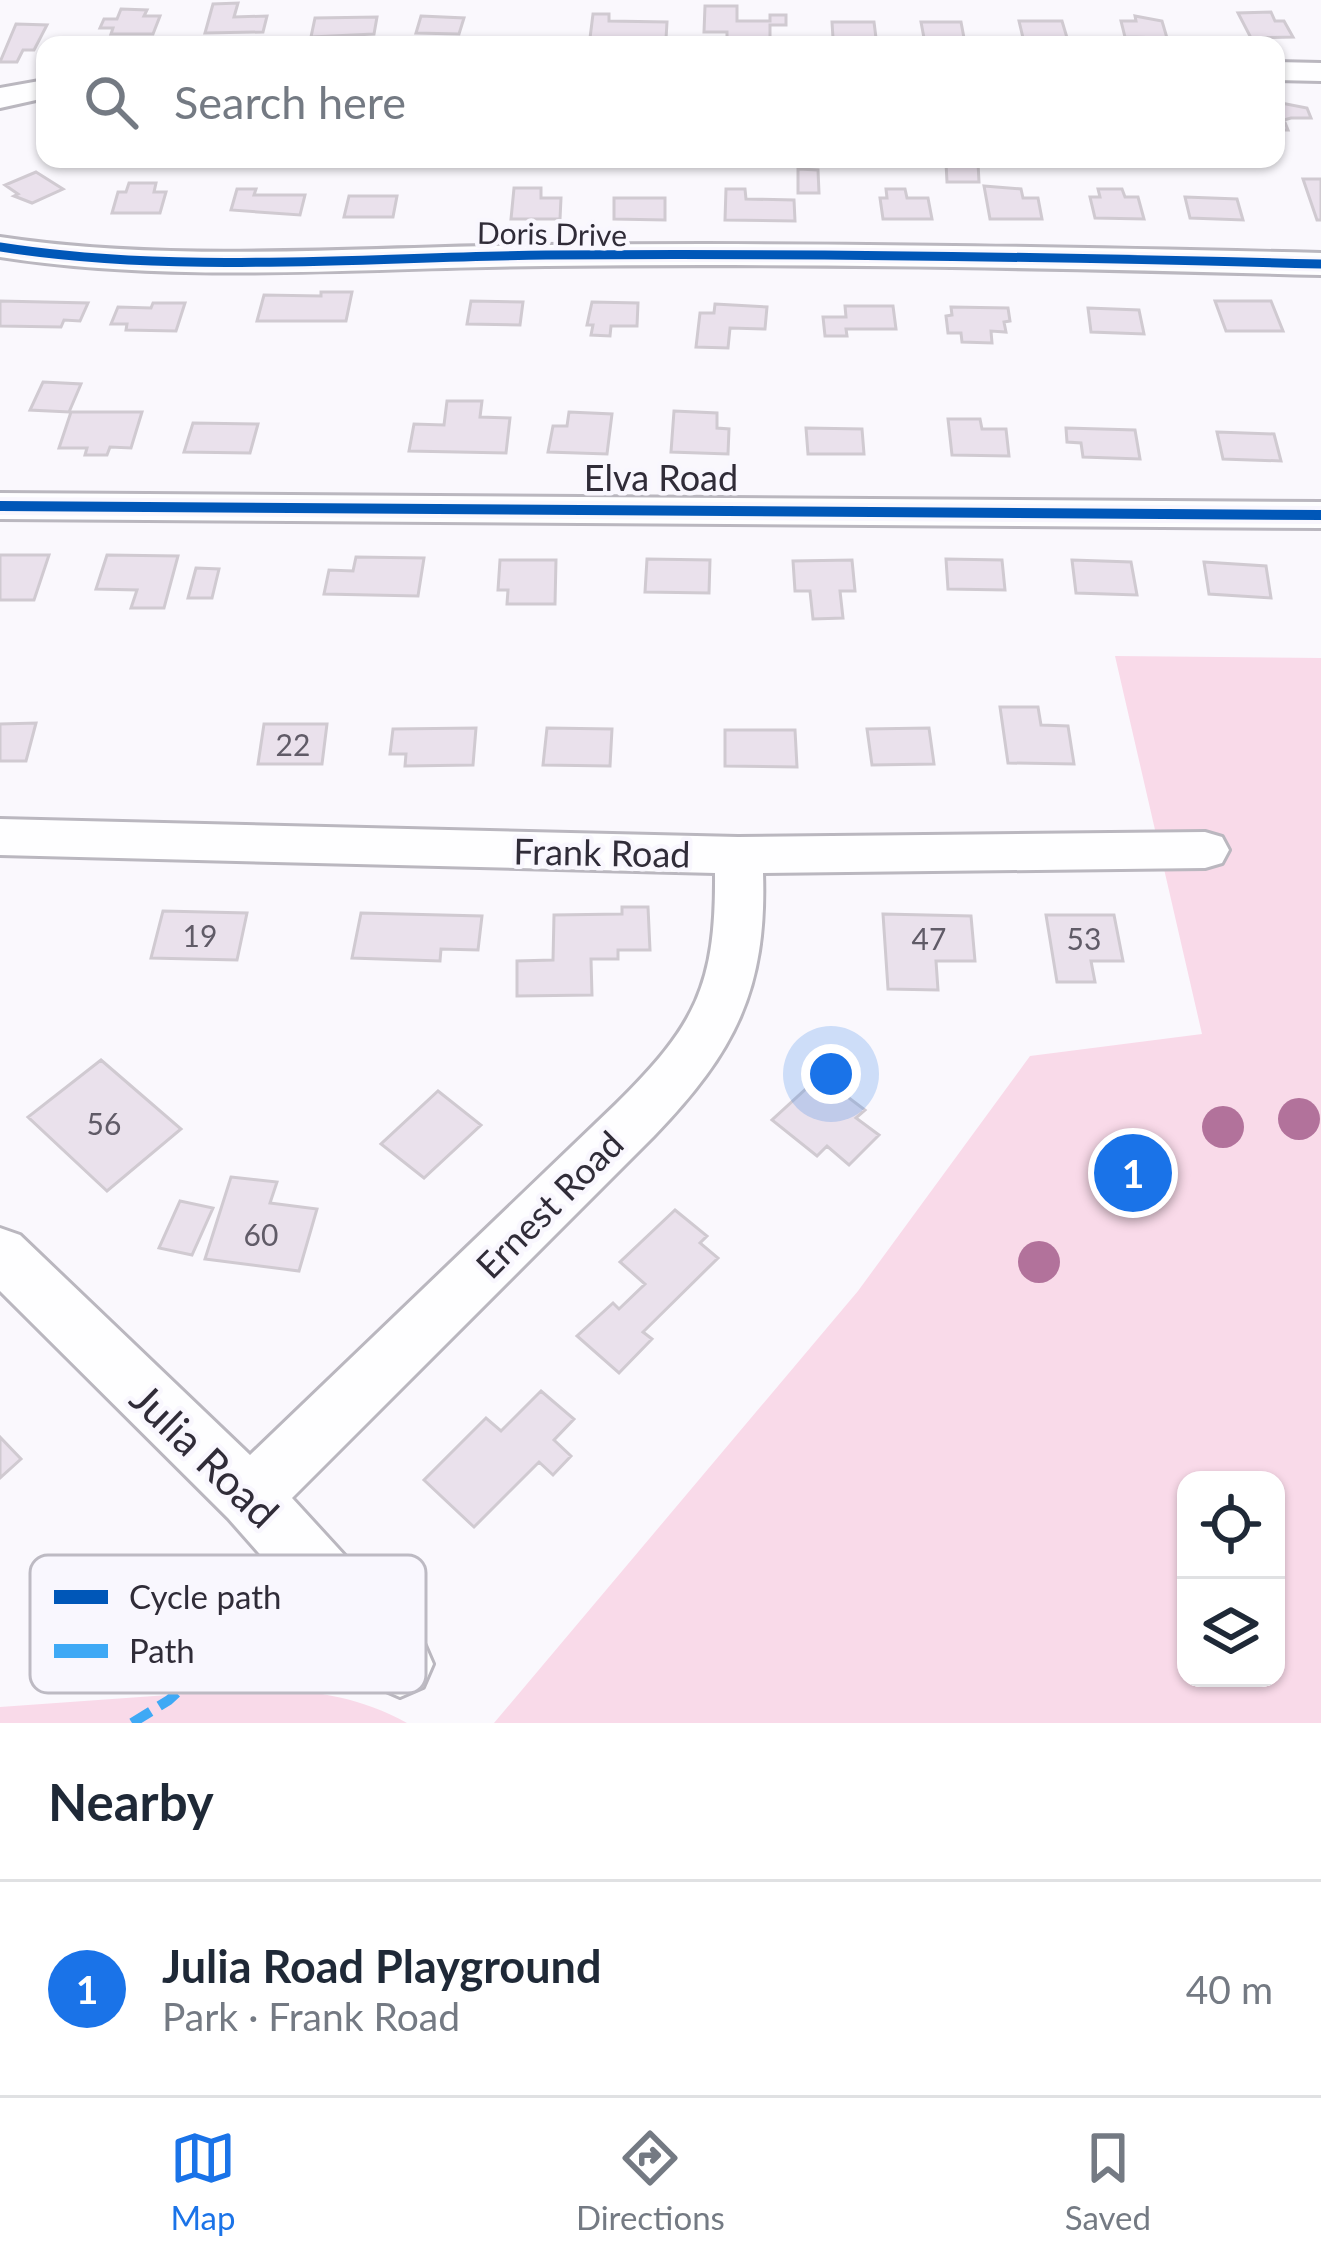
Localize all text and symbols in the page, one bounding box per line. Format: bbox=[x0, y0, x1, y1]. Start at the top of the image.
search box bbox=[36, 36, 1285, 168]
icon: search bbox=[78, 69, 144, 135]
text: Search here bbox=[174, 75, 406, 129]
street label: Doris Drive bbox=[477, 214, 627, 252]
street label: Elva Road bbox=[584, 455, 738, 499]
house number: 22 bbox=[276, 726, 310, 762]
street label: Frank Road bbox=[513, 828, 691, 876]
house number: 19 bbox=[183, 917, 217, 953]
house number: 47 bbox=[912, 920, 946, 956]
house number: 53 bbox=[1067, 920, 1101, 956]
your location bbox=[801, 1044, 861, 1104]
house number: 56 bbox=[87, 1105, 121, 1141]
street label: Ernest Road bbox=[466, 1121, 632, 1287]
pin: 1 bbox=[1094, 1128, 1172, 1218]
house number: 60 bbox=[244, 1216, 278, 1252]
street label: Julia Road bbox=[121, 1373, 289, 1537]
map controls bbox=[1177, 1471, 1285, 1687]
button: locate bbox=[1177, 1471, 1285, 1579]
legend bbox=[30, 1555, 426, 1693]
text: Cycle path bbox=[129, 1576, 281, 1616]
button: layers bbox=[1177, 1579, 1285, 1687]
text: Path bbox=[129, 1630, 195, 1670]
text: Nearby bbox=[48, 1771, 214, 1832]
text: Julia Road Playground bbox=[162, 1939, 601, 1993]
text: 1 bbox=[76, 1966, 98, 2012]
text: 40 m bbox=[1186, 1966, 1273, 2012]
text: Park · Frank Road bbox=[162, 1993, 460, 2039]
tab: Map bbox=[170, 2125, 236, 2237]
tab: Directions bbox=[576, 2125, 725, 2237]
tab: Saved bbox=[1065, 2125, 1151, 2237]

